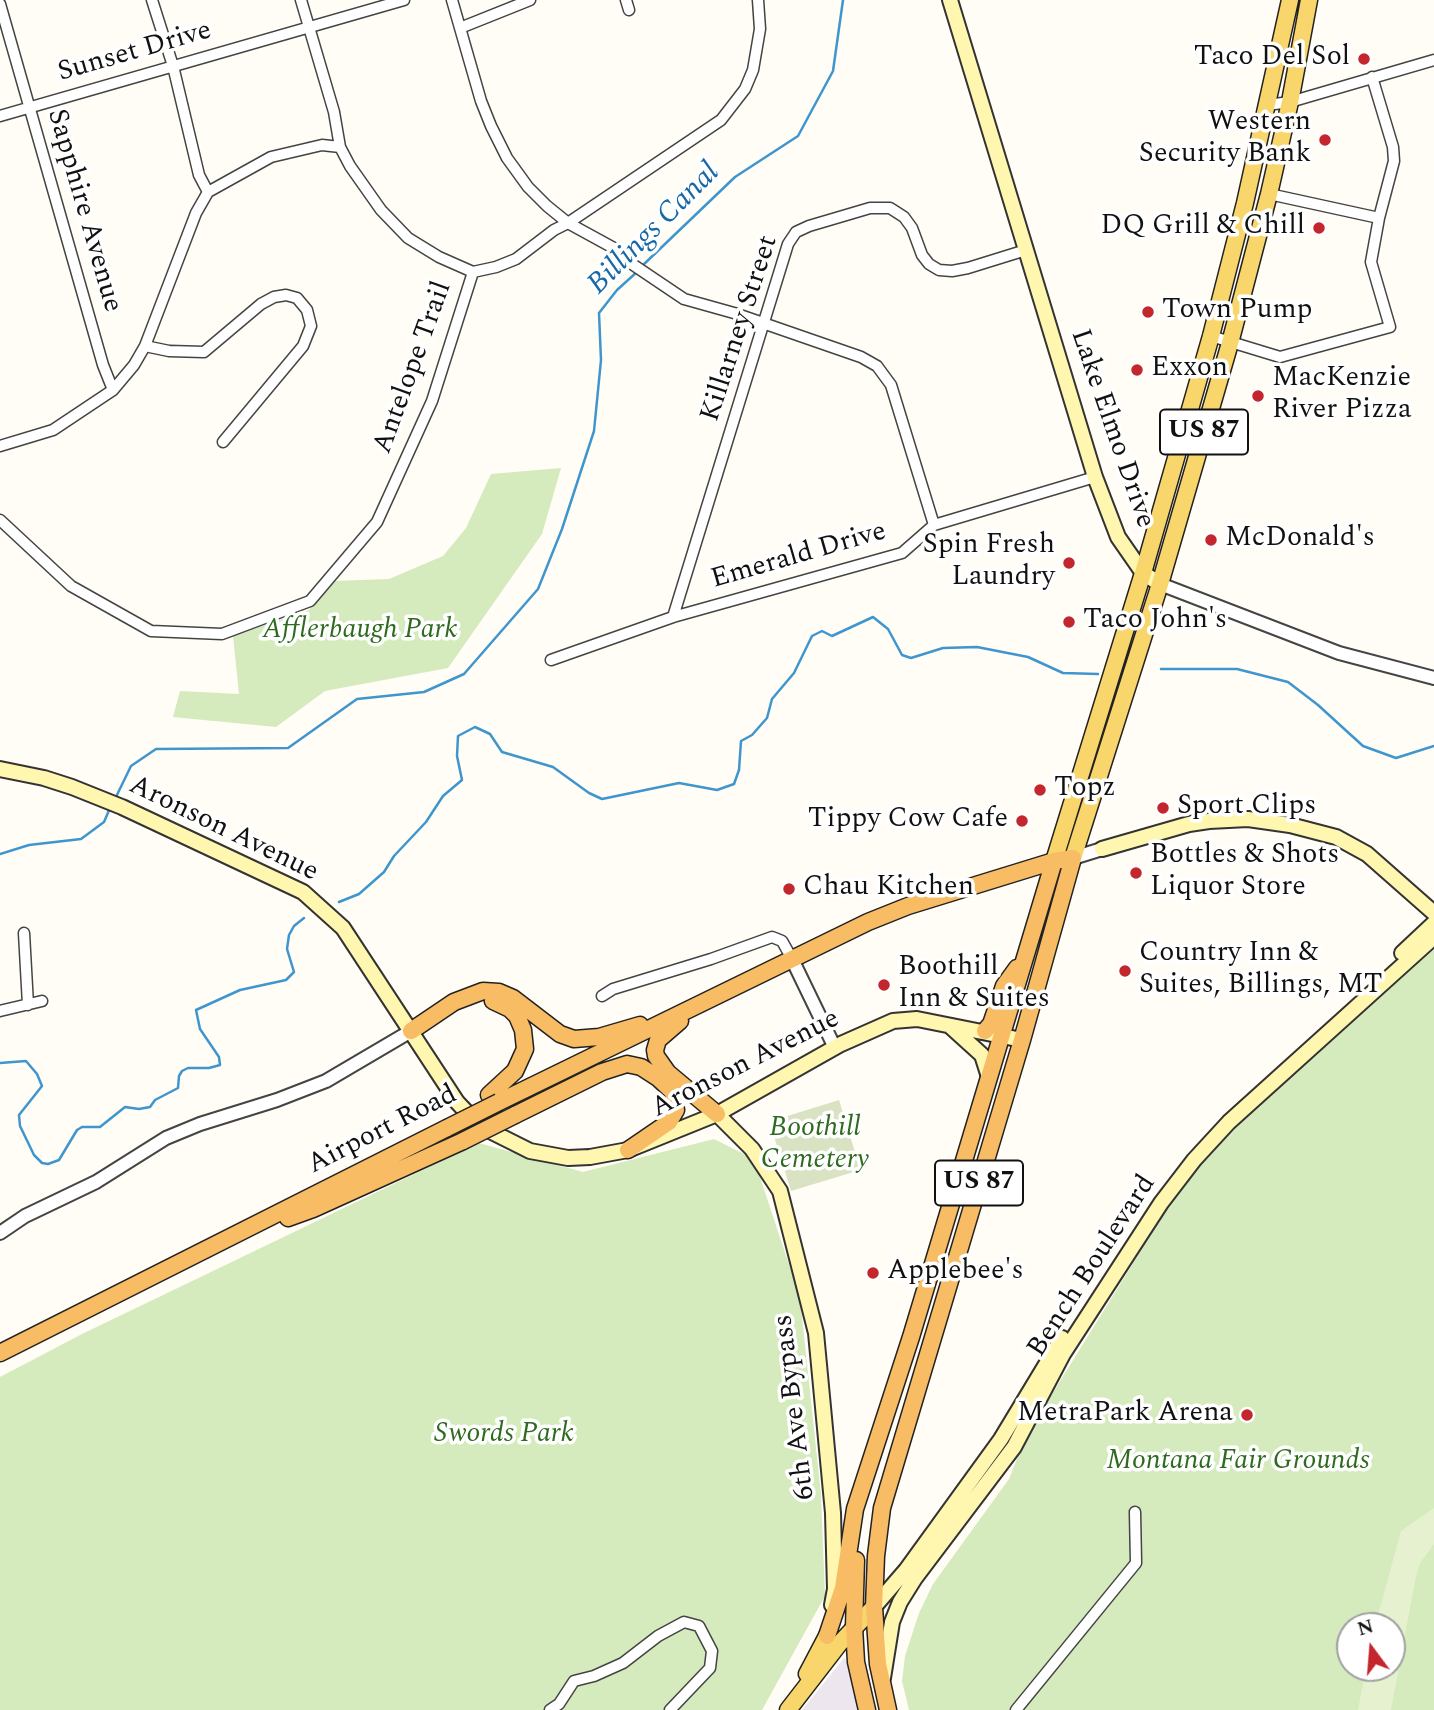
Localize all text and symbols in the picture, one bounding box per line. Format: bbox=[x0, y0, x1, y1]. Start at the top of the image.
street label: Sunset Drive bbox=[54, 15, 216, 91]
place label: Taco Del Sol bbox=[1194, 42, 1350, 76]
marker: Taco Del Sol bbox=[1356, 51, 1372, 67]
street label: Sapphire Avenue bbox=[38, 105, 128, 317]
place label: Western Security Bank bbox=[1139, 107, 1311, 173]
marker: Western Security Bank bbox=[1317, 132, 1333, 148]
water label: Billings Canal bbox=[581, 156, 729, 304]
place label: DQ Grill & Chill bbox=[1100, 211, 1305, 245]
marker: DQ Grill & Chill bbox=[1311, 220, 1327, 236]
street label: Killarney Street bbox=[695, 232, 787, 426]
street label: Antelope Trail bbox=[367, 277, 461, 459]
place label: Town Pump bbox=[1162, 295, 1312, 329]
marker: Town Pump bbox=[1140, 304, 1156, 320]
street label: Lake Elmo Drive bbox=[1061, 325, 1161, 533]
place label: Exxon bbox=[1151, 353, 1228, 387]
marker: Exxon bbox=[1129, 362, 1145, 378]
place label: MacKenzie River Pizza bbox=[1272, 363, 1412, 429]
marker: MacKenzie River Pizza bbox=[1250, 388, 1266, 404]
road number: US 87 bbox=[1160, 410, 1248, 454]
street label: Emerald Drive bbox=[708, 516, 890, 598]
place label: McDonald's bbox=[1225, 523, 1375, 557]
place label: Spin Fresh Laundry bbox=[923, 530, 1055, 596]
marker: McDonald's bbox=[1203, 532, 1219, 548]
marker: Spin Fresh Laundry bbox=[1061, 555, 1077, 571]
place label: Taco John's bbox=[1083, 605, 1227, 639]
marker: Taco John's bbox=[1061, 614, 1077, 630]
park label: Afflerbaugh Park bbox=[262, 615, 458, 649]
street label: Aronson Avenue bbox=[123, 770, 323, 890]
place label: Topz bbox=[1054, 773, 1116, 807]
marker: Topz bbox=[1032, 782, 1048, 798]
place label: Sport Clips bbox=[1177, 791, 1316, 825]
marker: Sport Clips bbox=[1155, 800, 1171, 816]
place label: Tippy Cow Cafe bbox=[808, 804, 1008, 838]
marker: Tippy Cow Cafe bbox=[1014, 813, 1030, 829]
place label: Bottles & Shots Liquor Store bbox=[1150, 840, 1339, 906]
marker: Bottles & Shots Liquor Store bbox=[1128, 865, 1144, 881]
place label: Chau Kitchen bbox=[803, 872, 974, 906]
marker: Chau Kitchen bbox=[781, 881, 797, 897]
place label: Country Inn & Suites, Billings, MT bbox=[1139, 938, 1383, 1004]
place label: Boothill Inn & Suites bbox=[898, 952, 1050, 1018]
marker: Country Inn & Suites, Billings, MT bbox=[1117, 963, 1133, 979]
marker: Boothill Inn & Suites bbox=[876, 977, 892, 993]
street label: Aronson Avenue bbox=[646, 1003, 846, 1127]
street label: Airport Road bbox=[303, 1079, 463, 1183]
park label: Boothill Cemetery bbox=[761, 1113, 869, 1179]
road number: US 87 bbox=[935, 1160, 1023, 1206]
street label: Bench Boulevard bbox=[1022, 1170, 1164, 1364]
place label: Applebee's bbox=[887, 1256, 1024, 1290]
marker: Applebee's bbox=[865, 1265, 881, 1281]
street label: 6th Ave Bypass bbox=[768, 1312, 824, 1502]
place label: MetraPark Arena bbox=[1017, 1398, 1233, 1432]
marker: MetraPark Arena bbox=[1239, 1407, 1255, 1423]
park label: Swords Park bbox=[434, 1419, 574, 1453]
park label: Montana Fair Grounds bbox=[1106, 1446, 1370, 1480]
north arrow bbox=[1336, 1612, 1406, 1682]
text: N bbox=[1354, 1612, 1377, 1644]

